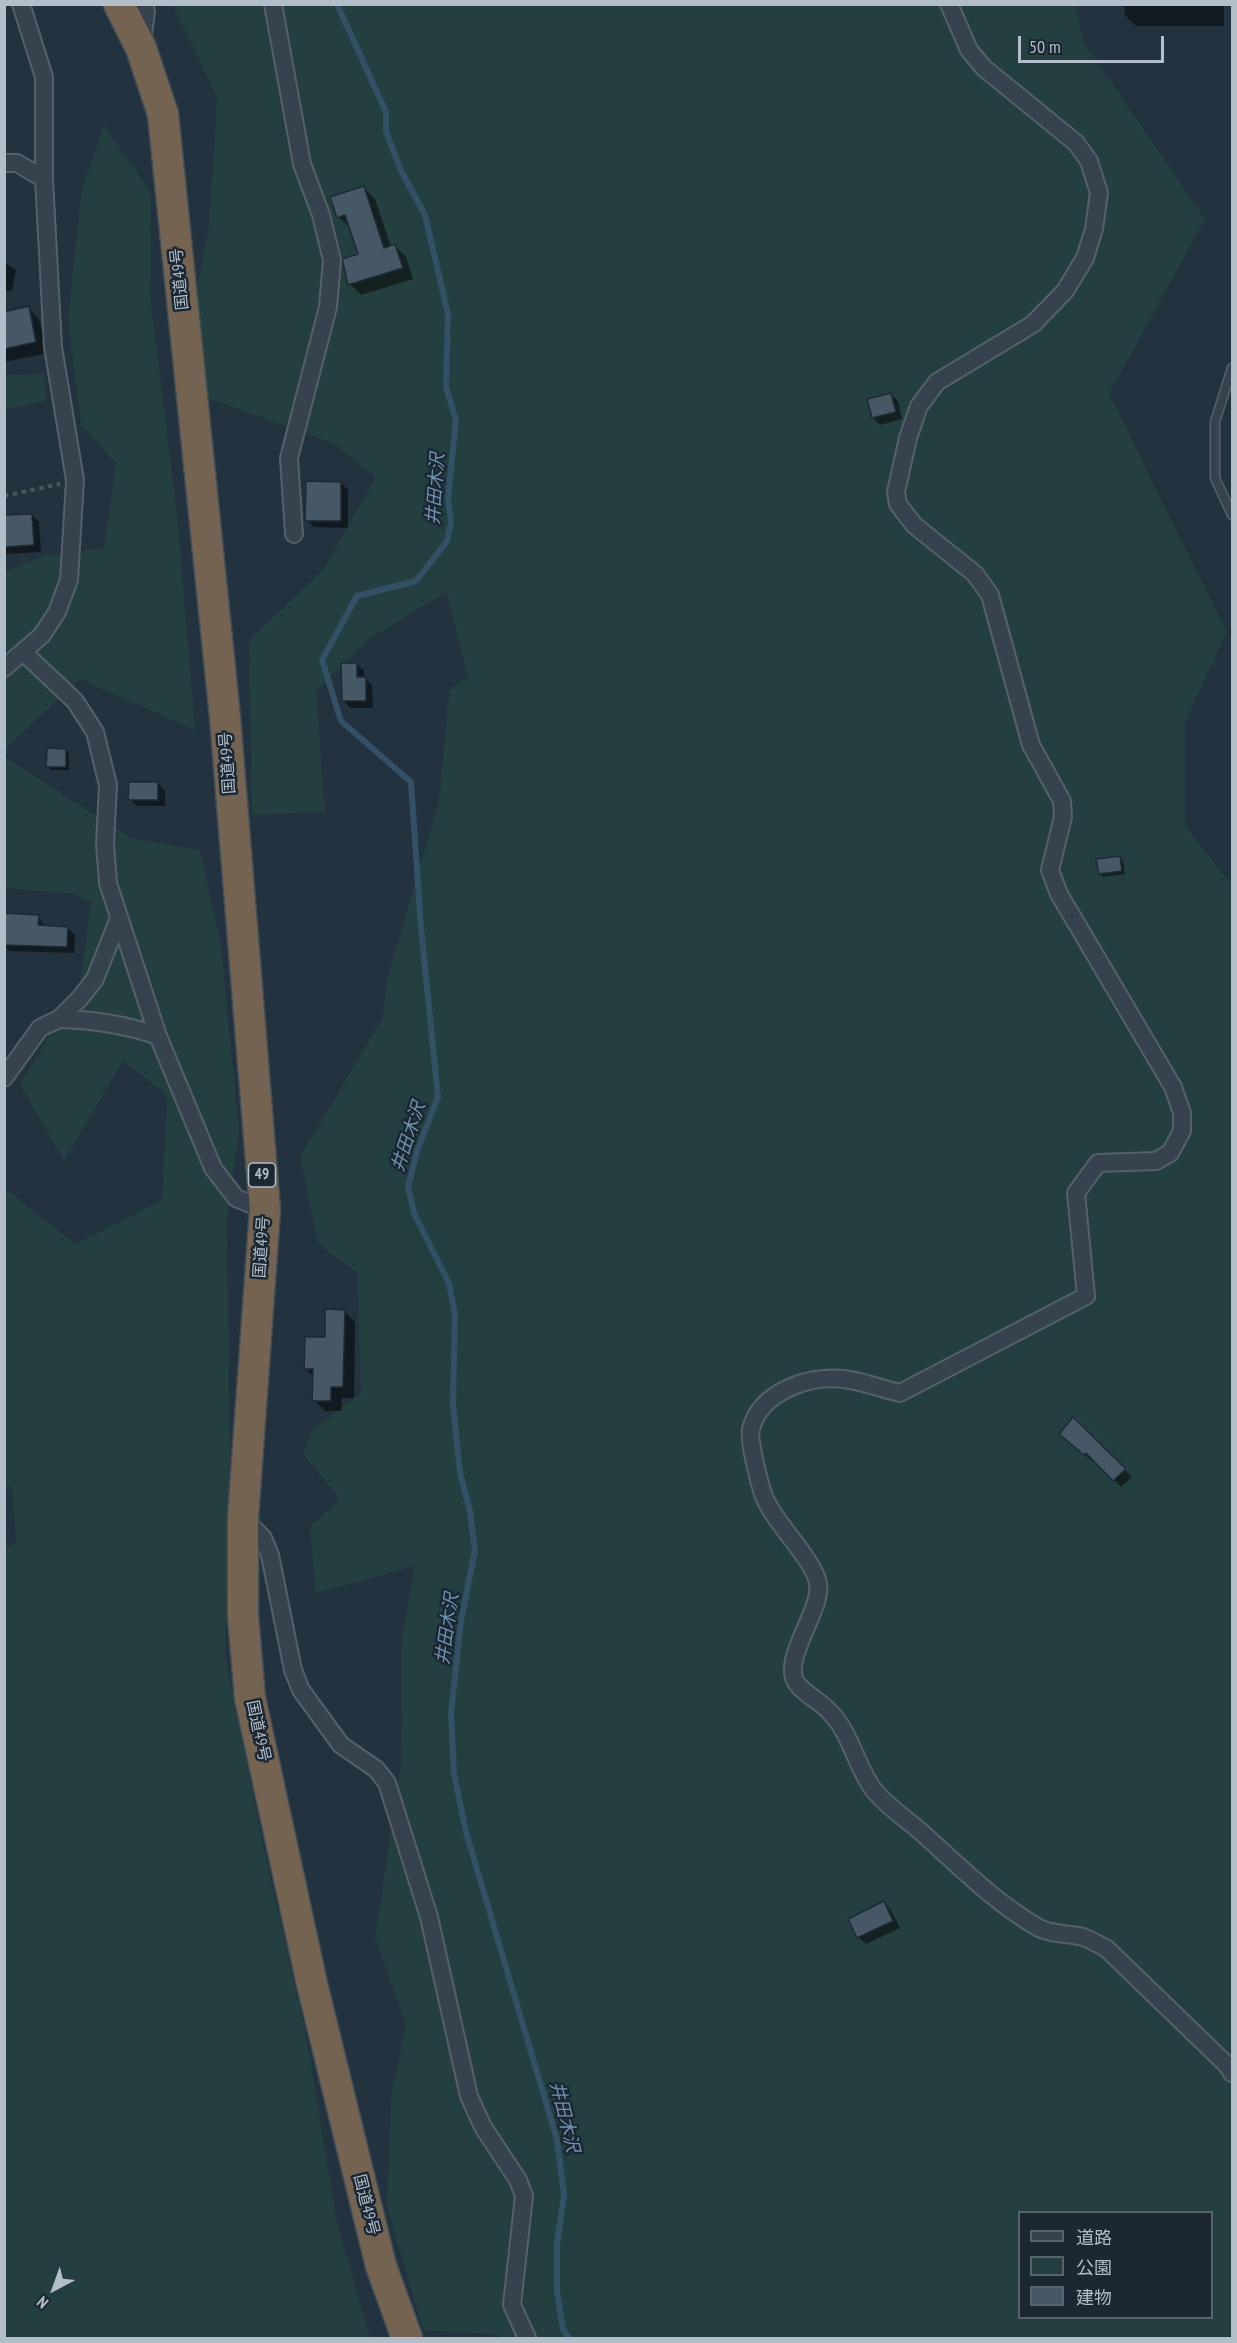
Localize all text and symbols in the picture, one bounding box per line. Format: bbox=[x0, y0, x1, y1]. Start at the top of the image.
scale bar bbox=[1021, 24, 1166, 62]
text: 50 m bbox=[1029, 35, 1061, 58]
street label: 国道49号 bbox=[167, 247, 193, 311]
water label: 井田木沢 bbox=[423, 452, 449, 526]
street label: 国道49号 bbox=[216, 731, 240, 795]
water label: 井田木沢 bbox=[388, 1099, 430, 1175]
road number: 49 bbox=[248, 1163, 276, 1187]
street label: 国道49号 bbox=[250, 1215, 274, 1279]
water label: 井田木沢 bbox=[432, 1592, 464, 1666]
street label: 国道49号 bbox=[242, 1698, 274, 1764]
water label: 井田木沢 bbox=[545, 2079, 583, 2155]
street label: 国道49号 bbox=[349, 2172, 383, 2238]
legend bbox=[1018, 2211, 1213, 2319]
text: 道路 bbox=[1076, 2226, 1112, 2249]
text: 公園 bbox=[1076, 2256, 1112, 2279]
north arrow bbox=[24, 2259, 84, 2319]
text: 建物 bbox=[1076, 2286, 1112, 2309]
text: N bbox=[32, 2292, 52, 2313]

